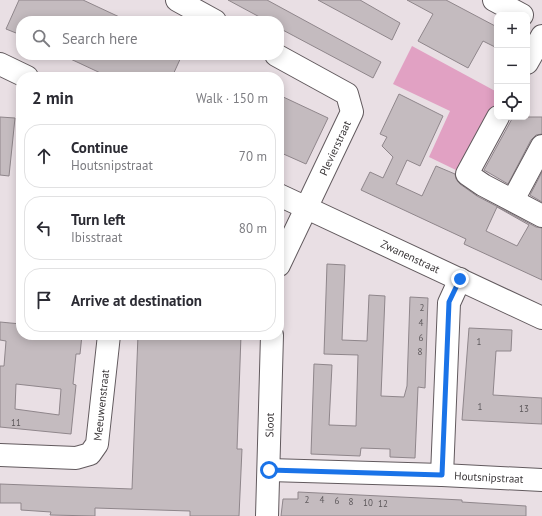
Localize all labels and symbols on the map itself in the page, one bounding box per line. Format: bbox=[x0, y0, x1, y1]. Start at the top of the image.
street label: Plevierstraat bbox=[316, 118, 354, 178]
street label: Zwanenstraat bbox=[379, 237, 442, 276]
route end bbox=[451, 270, 469, 288]
house number: 2 bbox=[420, 302, 425, 313]
house number: 4 bbox=[419, 317, 424, 328]
house number: 6 bbox=[419, 332, 424, 343]
house number: 1 bbox=[477, 336, 482, 347]
house number: 8 bbox=[418, 346, 423, 357]
street label: Meeuwenstraat bbox=[90, 368, 112, 442]
house number: 1 bbox=[478, 401, 483, 412]
house number: 13 bbox=[519, 403, 529, 414]
street label: Sloot bbox=[262, 412, 277, 438]
house number: 11 bbox=[11, 417, 21, 428]
route start bbox=[260, 461, 278, 479]
street label: Houtsnipstraat bbox=[454, 469, 524, 486]
house number: 2 bbox=[305, 494, 310, 505]
house number: 4 bbox=[320, 494, 325, 505]
house number: 6 bbox=[335, 495, 340, 506]
house number: 8 bbox=[349, 496, 354, 507]
house number: 10 bbox=[363, 497, 373, 508]
house number: 12 bbox=[378, 498, 388, 509]

